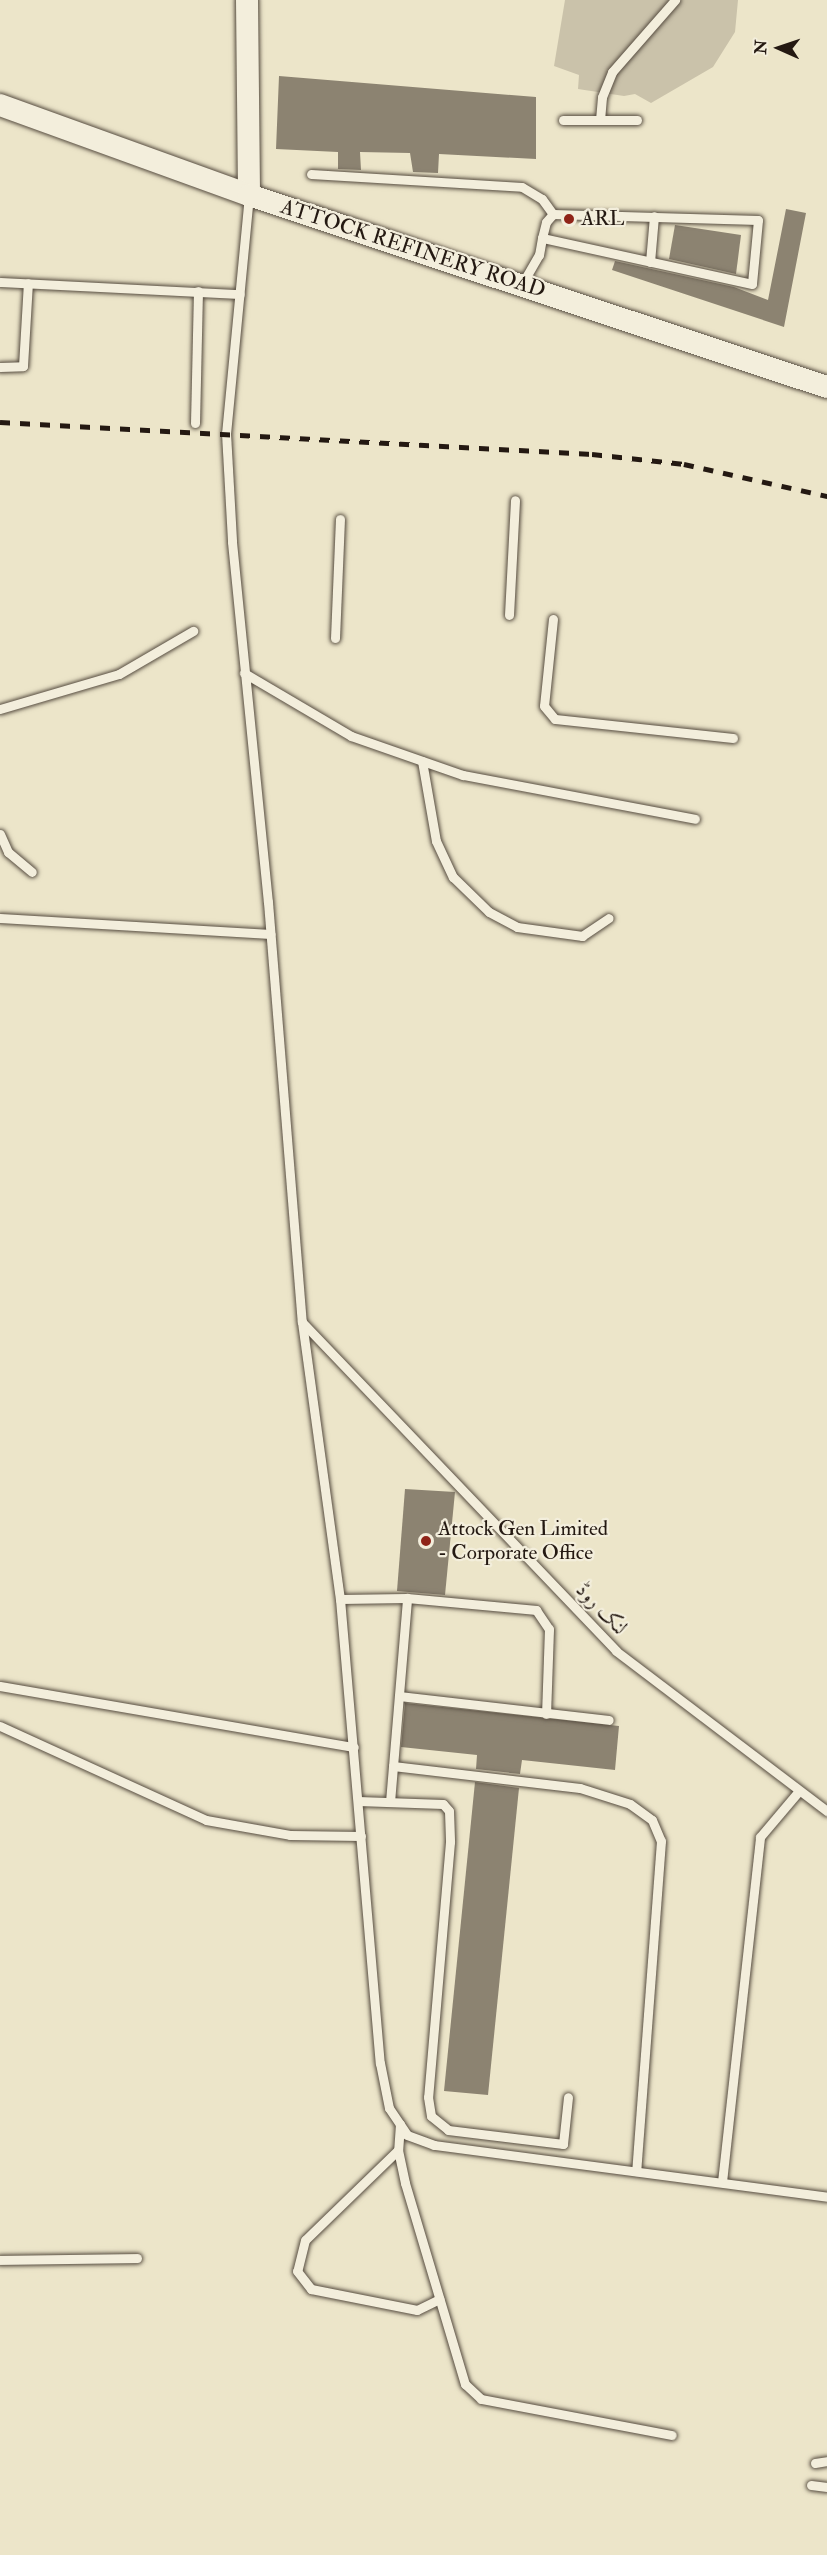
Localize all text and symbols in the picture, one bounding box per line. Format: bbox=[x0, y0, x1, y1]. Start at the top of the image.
north arrow bbox=[749, 18, 809, 78]
text: N bbox=[751, 39, 771, 55]
street label: ATTOCK REFINERY ROAD bbox=[278, 194, 548, 304]
place label: ARL bbox=[581, 206, 625, 232]
marker: ARL bbox=[562, 212, 576, 226]
place label: Attock Gen Limited - Corporate Office bbox=[438, 1516, 608, 1566]
marker: Attock Gen Limited - Corporate Office bbox=[419, 1534, 433, 1548]
street label: لنک روڈ bbox=[570, 1578, 632, 1640]

